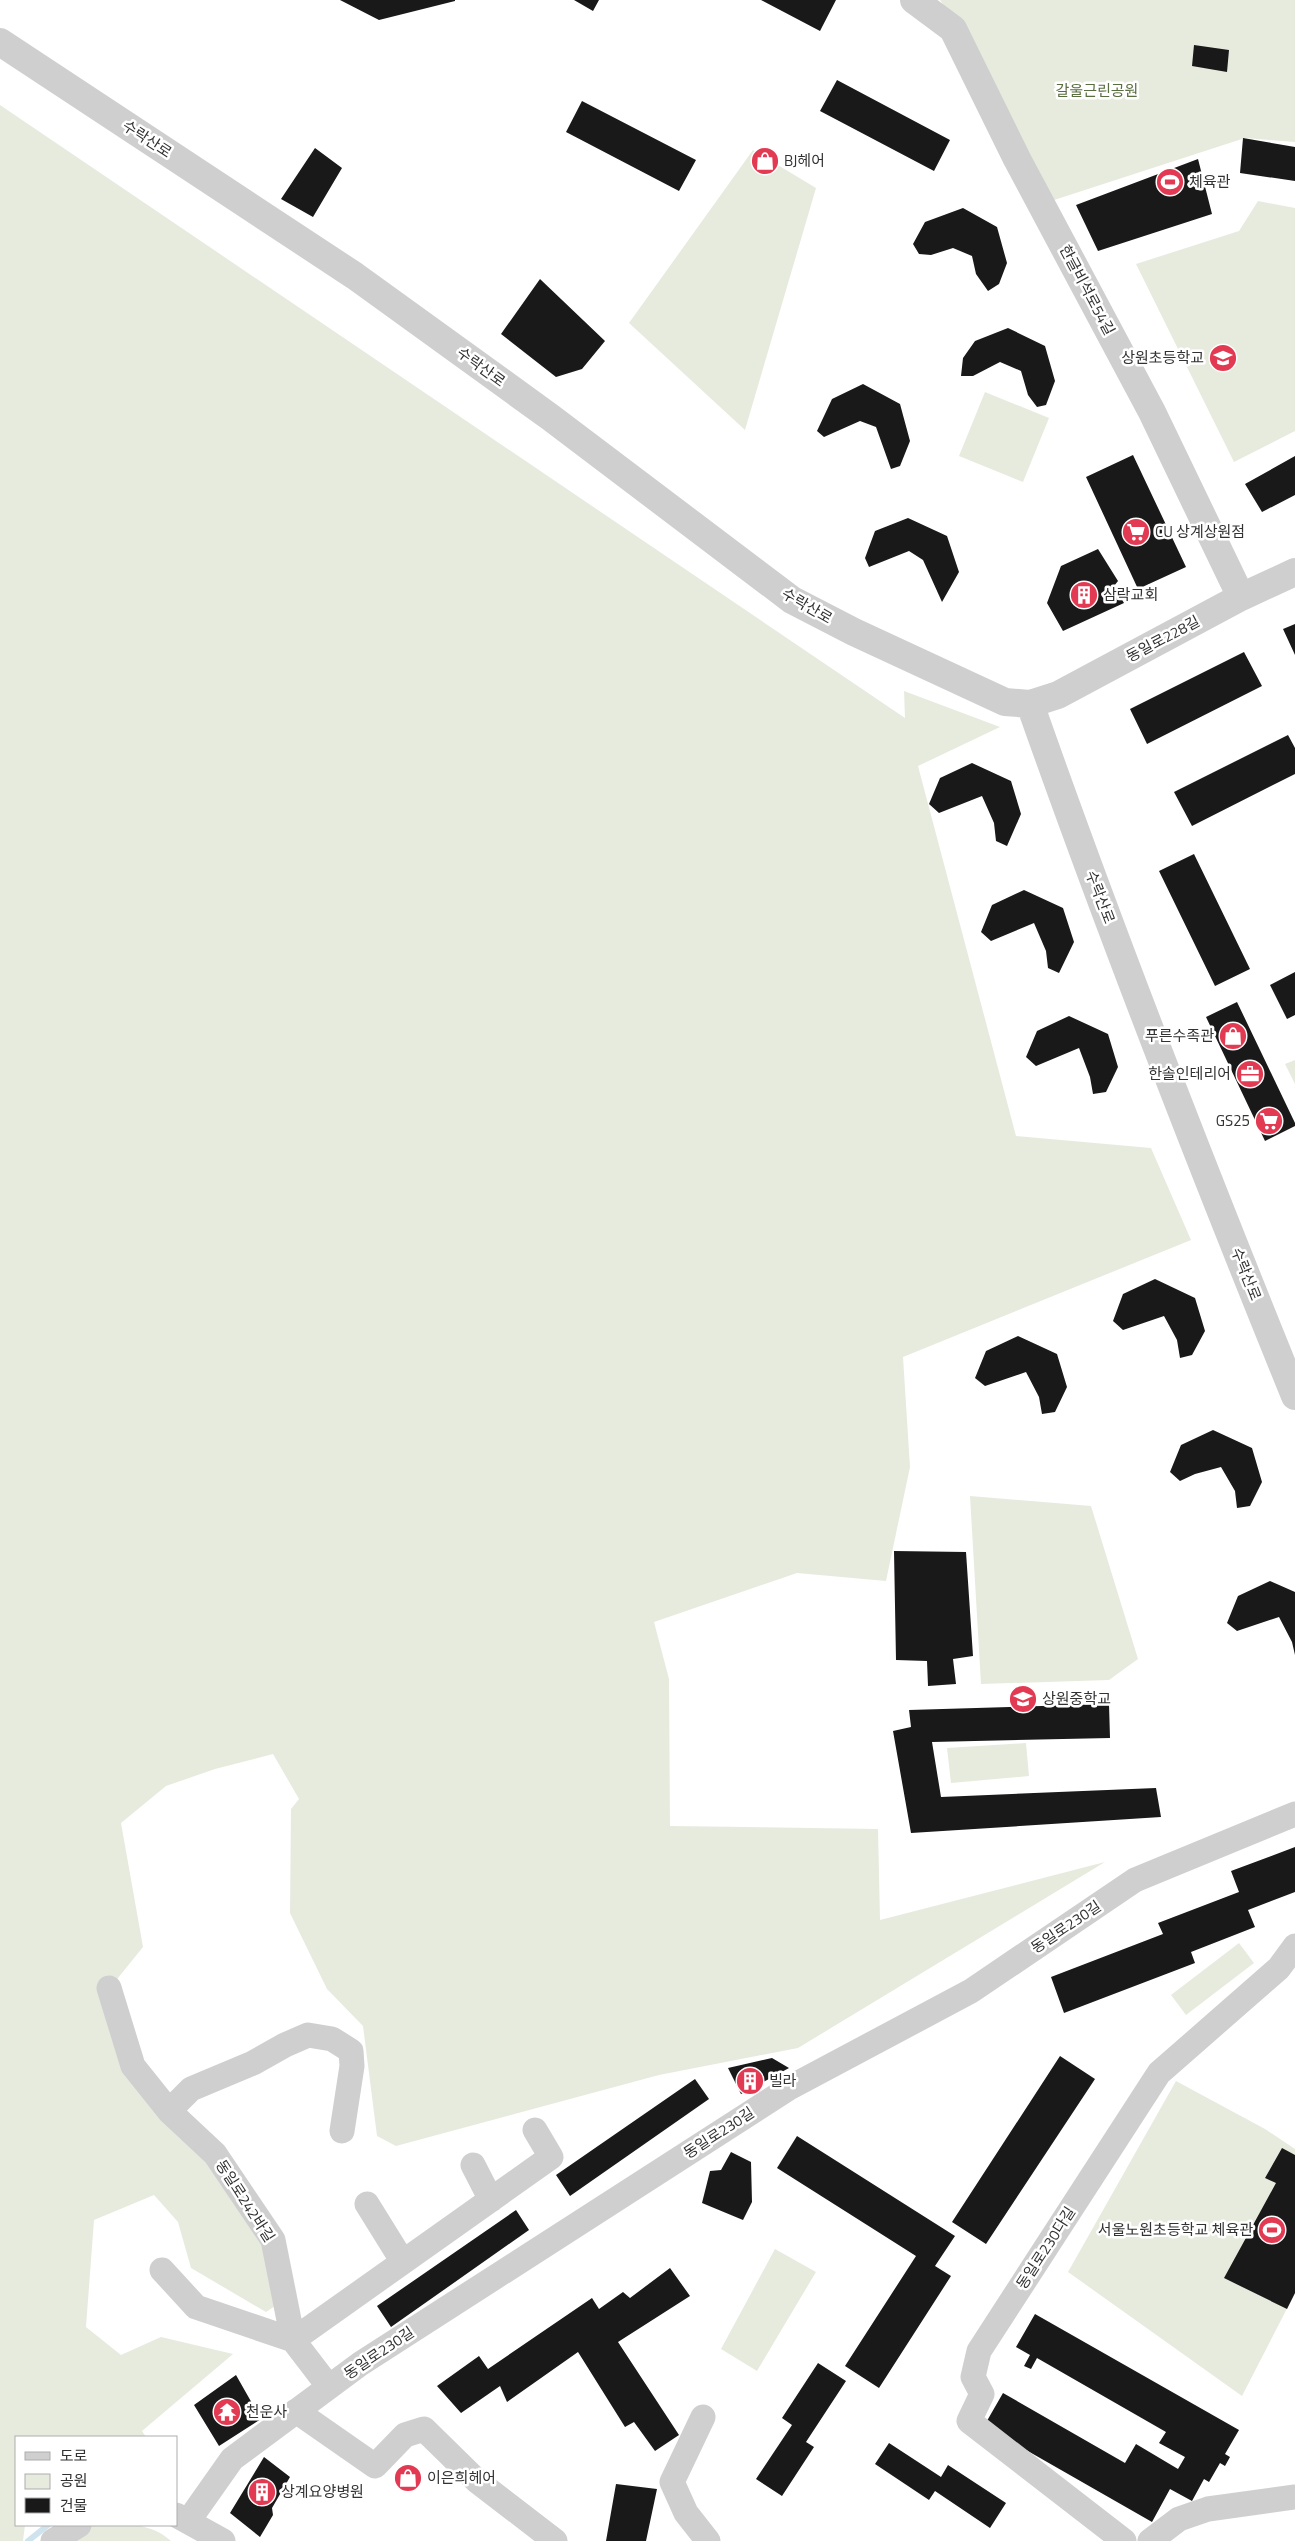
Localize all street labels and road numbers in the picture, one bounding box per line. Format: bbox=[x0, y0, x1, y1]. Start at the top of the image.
street label: 수락산로 bbox=[118, 114, 177, 163]
street label: 한글비석로54길 bbox=[1054, 240, 1121, 339]
street label: 수락산로 bbox=[452, 341, 510, 392]
street label: 수락산로 bbox=[778, 582, 837, 629]
street label: 동일로228길 bbox=[1122, 610, 1204, 668]
street label: 수락산로 bbox=[1080, 867, 1121, 927]
street label: 수락산로 bbox=[1225, 1244, 1267, 1304]
street label: 동일로230길 bbox=[1026, 1895, 1105, 1959]
street label: 동일로230길 bbox=[679, 2101, 759, 2164]
street label: 동일로242바길 bbox=[210, 2155, 281, 2246]
street label: 동일로230다길 bbox=[1010, 2202, 1081, 2293]
street label: 동일로230길 bbox=[339, 2321, 418, 2385]

